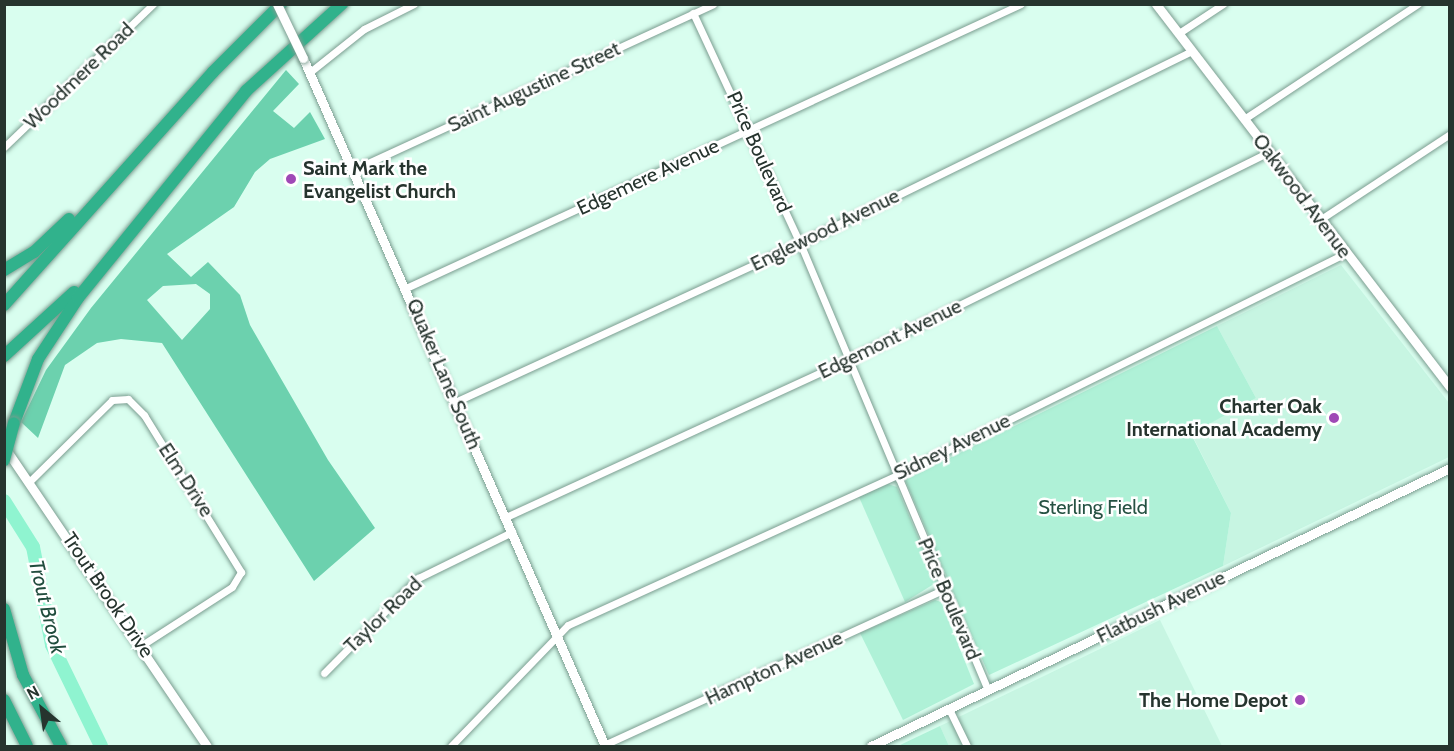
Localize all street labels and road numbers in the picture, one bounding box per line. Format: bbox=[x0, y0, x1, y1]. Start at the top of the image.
street label: Woodmere Road bbox=[19, 18, 139, 134]
street label: Saint Augustine Street bbox=[444, 37, 624, 137]
street label: Price Boulevard bbox=[722, 88, 796, 216]
street label: Oakwood Avenue bbox=[1248, 129, 1356, 263]
street label: Edgemere Avenue bbox=[573, 134, 723, 220]
street label: Englewood Avenue bbox=[747, 184, 903, 276]
street label: Edgemont Avenue bbox=[815, 294, 965, 384]
street label: Quaker Lane South bbox=[401, 295, 487, 453]
street label: Sidney Avenue bbox=[890, 409, 1014, 485]
street label: Elm Drive bbox=[153, 439, 219, 521]
street label: Trout Brook Drive bbox=[57, 528, 159, 662]
street label: Price Boulevard bbox=[913, 534, 985, 664]
street label: Flatbush Avenue bbox=[1093, 566, 1229, 648]
street label: Taylor Road bbox=[339, 572, 427, 658]
street label: Hampton Avenue bbox=[701, 626, 847, 710]

